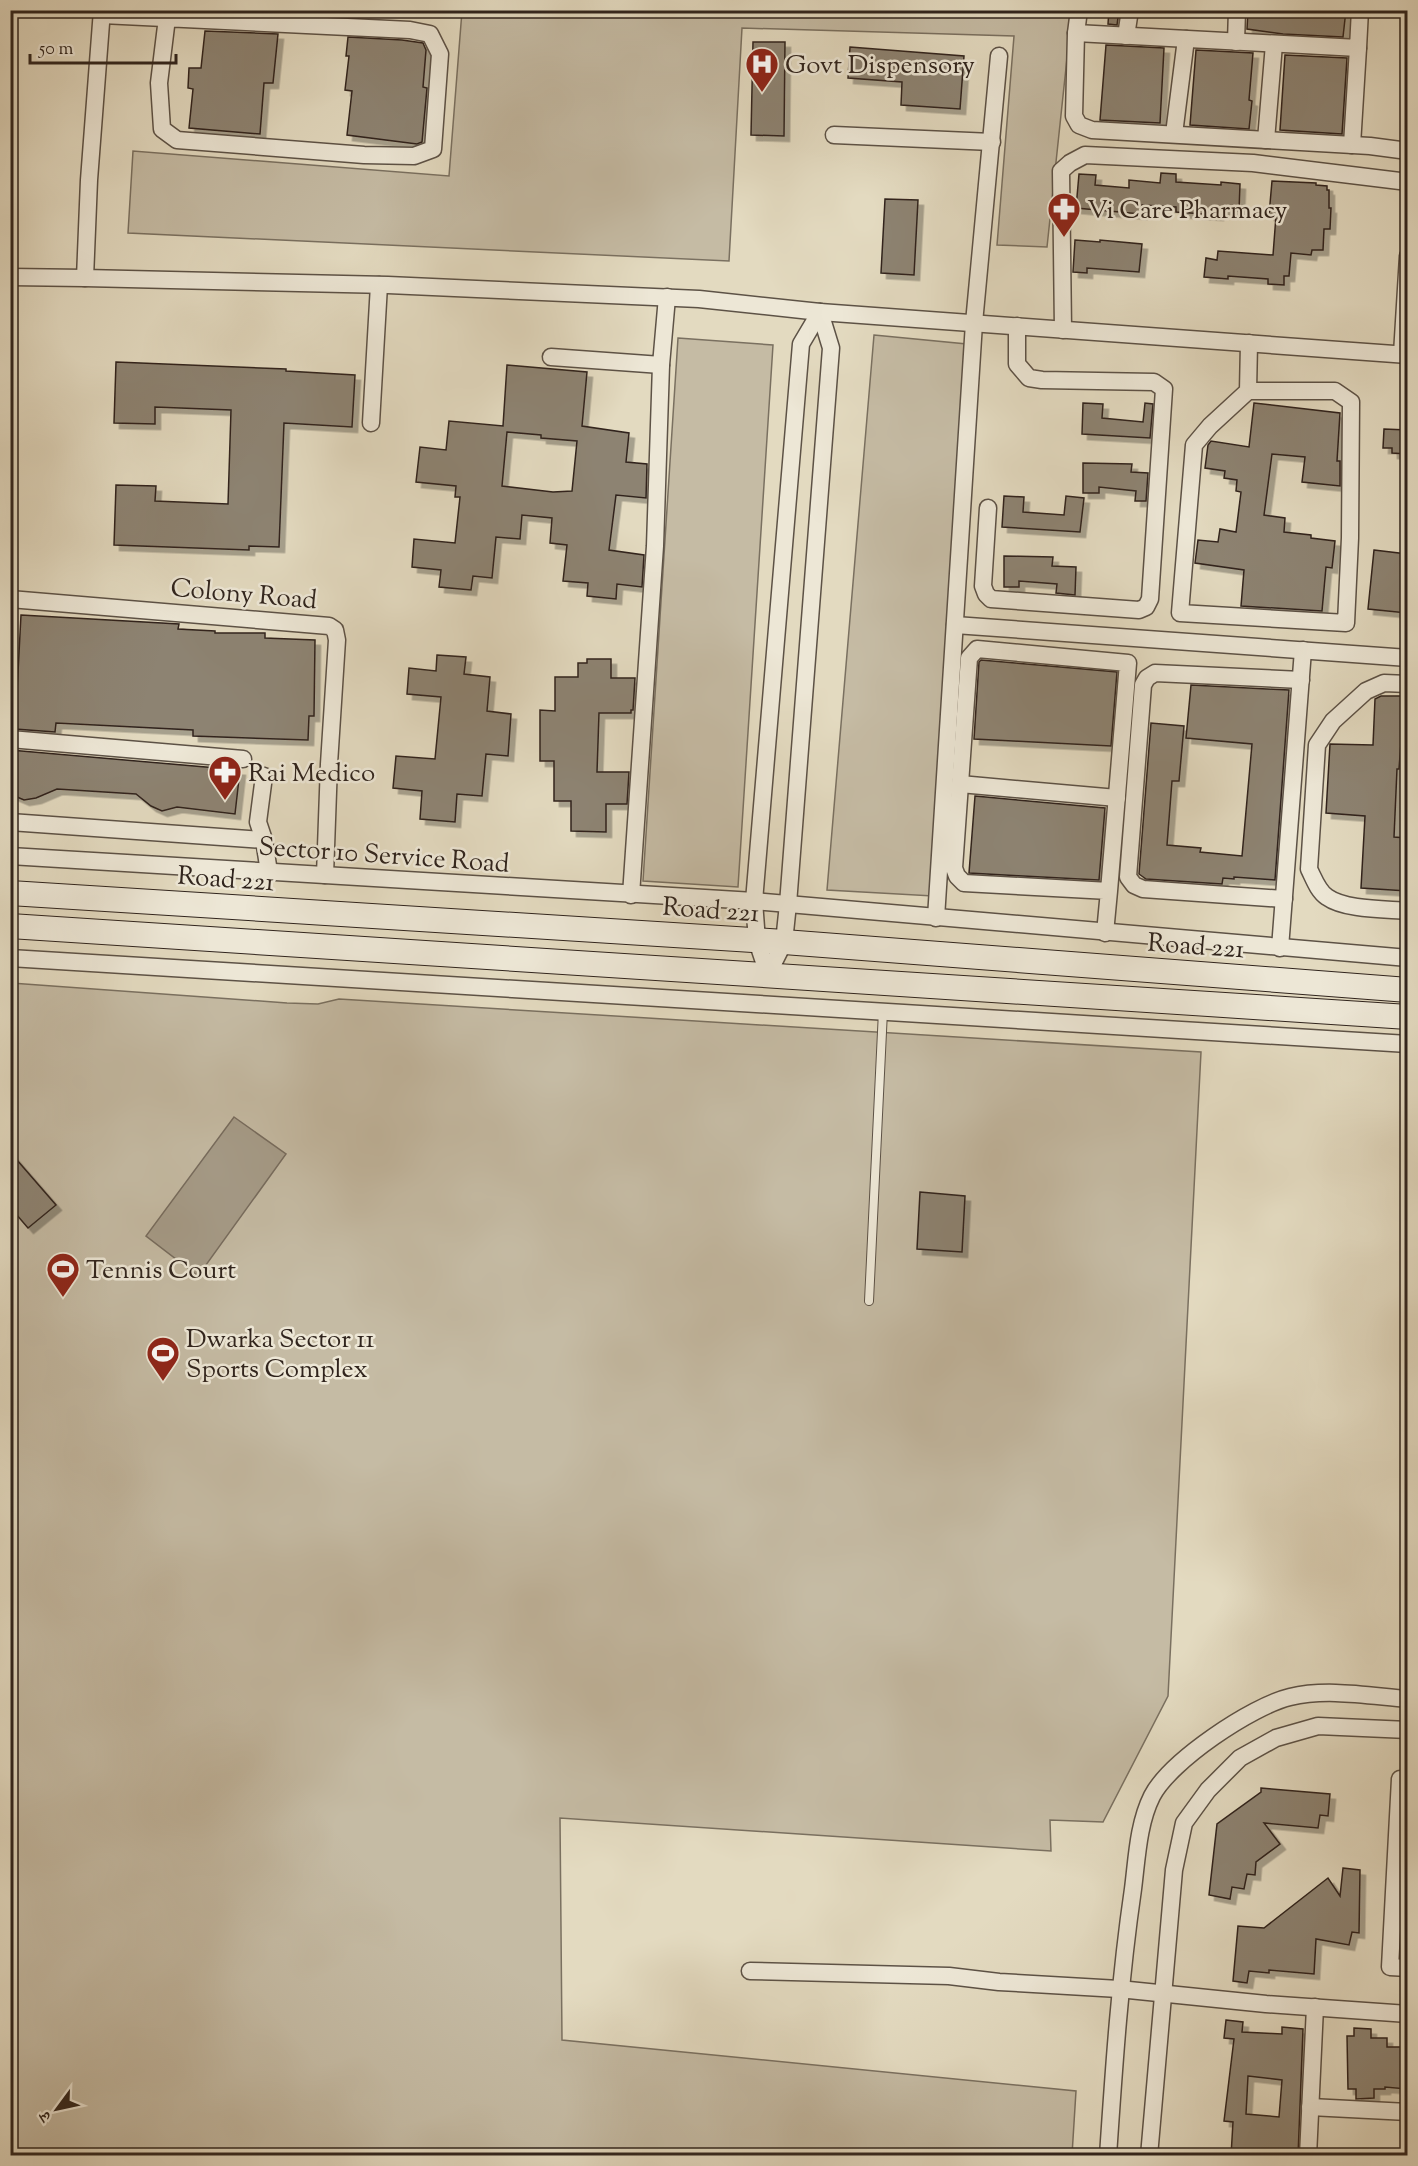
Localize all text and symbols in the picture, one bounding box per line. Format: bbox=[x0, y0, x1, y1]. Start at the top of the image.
scale bar bbox=[30, 27, 176, 65]
text: 50 m bbox=[38, 37, 74, 63]
hospital icon: Govt Dispensory bbox=[744, 46, 780, 93]
place label: Govt Dispensory bbox=[785, 48, 975, 85]
pharmacy icon: Vi Care Pharmacy bbox=[1046, 191, 1082, 238]
place label: Vi Care Pharmacy bbox=[1087, 193, 1287, 230]
street label: Colony Road bbox=[169, 571, 319, 620]
pharmacy icon: Rai Medico bbox=[207, 754, 243, 801]
place label: Rai Medico bbox=[248, 756, 375, 793]
street label: Sector 10 Service Road bbox=[257, 829, 511, 884]
street label: Road 221 bbox=[176, 859, 276, 902]
street label: Road 221 bbox=[661, 890, 761, 933]
street label: Road 221 bbox=[1146, 926, 1246, 969]
sports icon: Tennis Court bbox=[45, 1251, 81, 1298]
place label: Tennis Court bbox=[86, 1253, 236, 1290]
place label: Dwarka Sector 11 Sports Complex bbox=[186, 1322, 374, 1389]
sports icon: Dwarka Sector 11 Sports Complex bbox=[145, 1335, 181, 1382]
north arrow bbox=[27, 2079, 87, 2139]
text: उ bbox=[34, 2105, 59, 2126]

